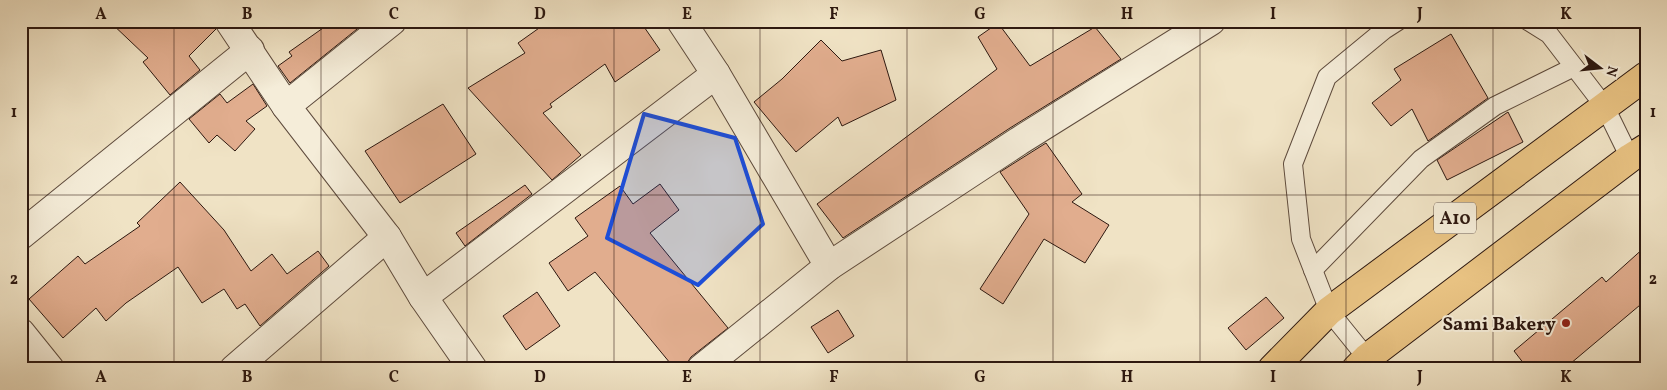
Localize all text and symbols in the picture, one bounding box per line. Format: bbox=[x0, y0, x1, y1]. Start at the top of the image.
text: A bbox=[95, 4, 107, 26]
text: B bbox=[242, 4, 253, 26]
text: C bbox=[389, 4, 399, 26]
text: D bbox=[534, 4, 546, 26]
text: E bbox=[682, 4, 692, 26]
text: F bbox=[829, 4, 839, 26]
text: G bbox=[974, 4, 986, 26]
text: H bbox=[1121, 4, 1133, 26]
text: I bbox=[1270, 4, 1276, 26]
text: J bbox=[1416, 4, 1423, 26]
text: K bbox=[1560, 4, 1572, 26]
north arrow bbox=[1574, 42, 1624, 92]
text: N bbox=[1601, 64, 1622, 79]
text: 1 bbox=[11, 102, 17, 124]
text: 1 bbox=[1650, 102, 1656, 124]
road number: A10 bbox=[1434, 202, 1476, 234]
text: 2 bbox=[10, 269, 18, 291]
text: 2 bbox=[1649, 269, 1657, 291]
place label: Sami Bakery bbox=[1442, 312, 1556, 338]
marker: Sami Bakery bbox=[1560, 317, 1572, 329]
text: A bbox=[95, 367, 107, 389]
text: B bbox=[242, 367, 253, 389]
text: C bbox=[389, 367, 399, 389]
text: D bbox=[534, 367, 546, 389]
text: E bbox=[682, 367, 692, 389]
text: F bbox=[829, 367, 839, 389]
text: G bbox=[974, 367, 986, 389]
text: H bbox=[1121, 367, 1133, 389]
text: I bbox=[1270, 367, 1276, 389]
text: J bbox=[1416, 367, 1423, 389]
text: K bbox=[1560, 367, 1572, 389]

